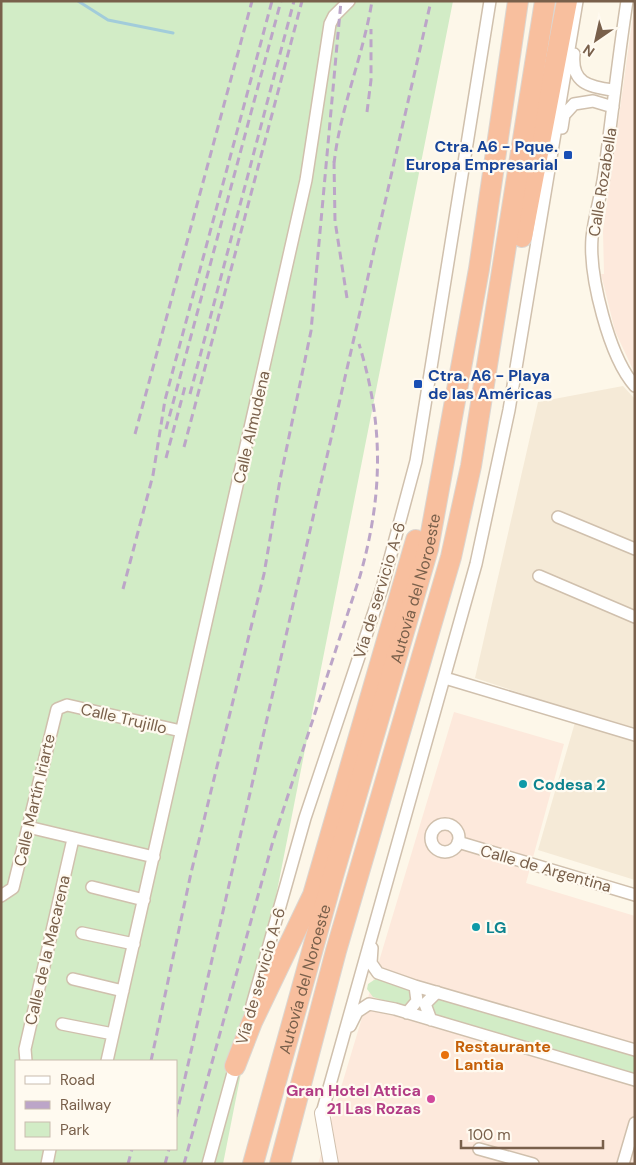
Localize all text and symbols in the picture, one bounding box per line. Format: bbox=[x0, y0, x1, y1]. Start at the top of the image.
north arrow bbox=[571, 15, 621, 65]
text: N bbox=[579, 40, 598, 61]
street label: Calle Rozabella bbox=[584, 126, 621, 238]
place label: Ctra. A6 - Pque. Europa Empresarial bbox=[406, 136, 558, 175]
marker: Ctra. A6 - Pque. Europa Empresarial bbox=[562, 149, 574, 161]
place label: Ctra. A6 - Playa de las Américas bbox=[428, 365, 552, 404]
street label: Calle Almudena bbox=[228, 369, 275, 486]
marker: Ctra. A6 - Playa de las Américas bbox=[412, 378, 424, 390]
street label: Autovía del Noroeste bbox=[385, 512, 445, 666]
street label: Vía de servicio A-6 bbox=[349, 519, 410, 661]
street label: Calle Trujillo bbox=[79, 698, 169, 739]
street label: Calle Martín Iriarte bbox=[9, 732, 60, 868]
place label: Codesa 2 bbox=[533, 774, 606, 795]
marker: Codesa 2 bbox=[517, 778, 529, 790]
street label: Calle de Argentina bbox=[478, 840, 614, 897]
street label: Calle de la Macarena bbox=[20, 873, 75, 1027]
street label: Autovía del Noroeste bbox=[274, 902, 336, 1056]
street label: Vía de servicio A-6 bbox=[231, 905, 290, 1047]
place label: LG bbox=[486, 917, 506, 938]
marker: LG bbox=[470, 921, 482, 933]
place label: Restaurante Lantia bbox=[455, 1036, 551, 1075]
marker: Restaurante Lantia bbox=[439, 1049, 451, 1061]
legend bbox=[15, 1060, 178, 1150]
text: Road bbox=[60, 1070, 95, 1090]
place label: Gran Hotel Attica 21 Las Rozas bbox=[286, 1080, 421, 1119]
marker: Gran Hotel Attica 21 Las Rozas bbox=[425, 1093, 437, 1105]
text: Railway bbox=[60, 1095, 112, 1115]
scale bar bbox=[461, 1118, 604, 1150]
text: Park bbox=[60, 1120, 90, 1140]
text: 100 m bbox=[468, 1125, 511, 1145]

